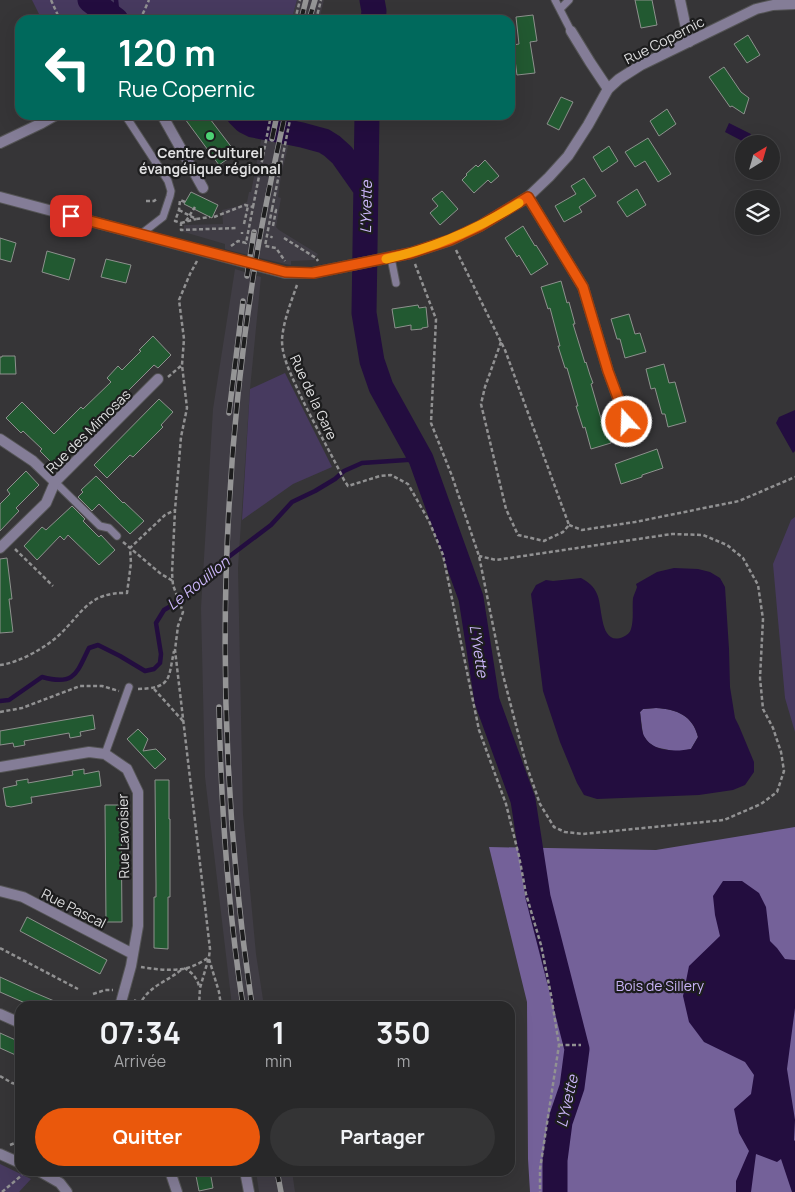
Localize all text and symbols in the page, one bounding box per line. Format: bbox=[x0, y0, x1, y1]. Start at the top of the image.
street label: Rue Copernic bbox=[621, 12, 707, 68]
text: 120 m bbox=[118, 29, 216, 77]
icon: left bbox=[35, 35, 100, 100]
text: Rue Copernic bbox=[118, 74, 255, 104]
marker: Centre Culturel évangélique régional bbox=[204, 130, 216, 142]
north arrow bbox=[735, 135, 780, 180]
map controls bbox=[735, 135, 780, 235]
place label: Centre Culturel évangélique régional bbox=[139, 143, 281, 178]
water label: L'Yvette bbox=[355, 179, 377, 234]
button: layers bbox=[735, 190, 780, 235]
pin bbox=[50, 195, 92, 237]
icon: arrive bbox=[57, 202, 85, 230]
street label: Rue de la Gare bbox=[286, 351, 342, 443]
street label: Rue des Mimosas bbox=[42, 385, 134, 477]
position arrow bbox=[600, 395, 652, 447]
water label: Le Rouillon bbox=[162, 551, 235, 615]
water label: L'Yvette bbox=[464, 623, 494, 680]
street label: Rue Lavoisier bbox=[113, 793, 133, 879]
street label: Rue Pascal bbox=[38, 884, 110, 932]
park label: Bois de Sillery bbox=[616, 976, 705, 995]
text: 07:34 bbox=[99, 1012, 181, 1053]
text: 1 bbox=[272, 1012, 285, 1053]
text: 350 bbox=[376, 1012, 431, 1053]
text: Arrivée bbox=[114, 1050, 166, 1072]
text: min bbox=[265, 1050, 292, 1072]
text: m bbox=[397, 1050, 410, 1072]
water label: L'Yvette bbox=[551, 1072, 583, 1129]
button: Quitter bbox=[35, 1108, 260, 1166]
button: Partager bbox=[270, 1108, 495, 1166]

